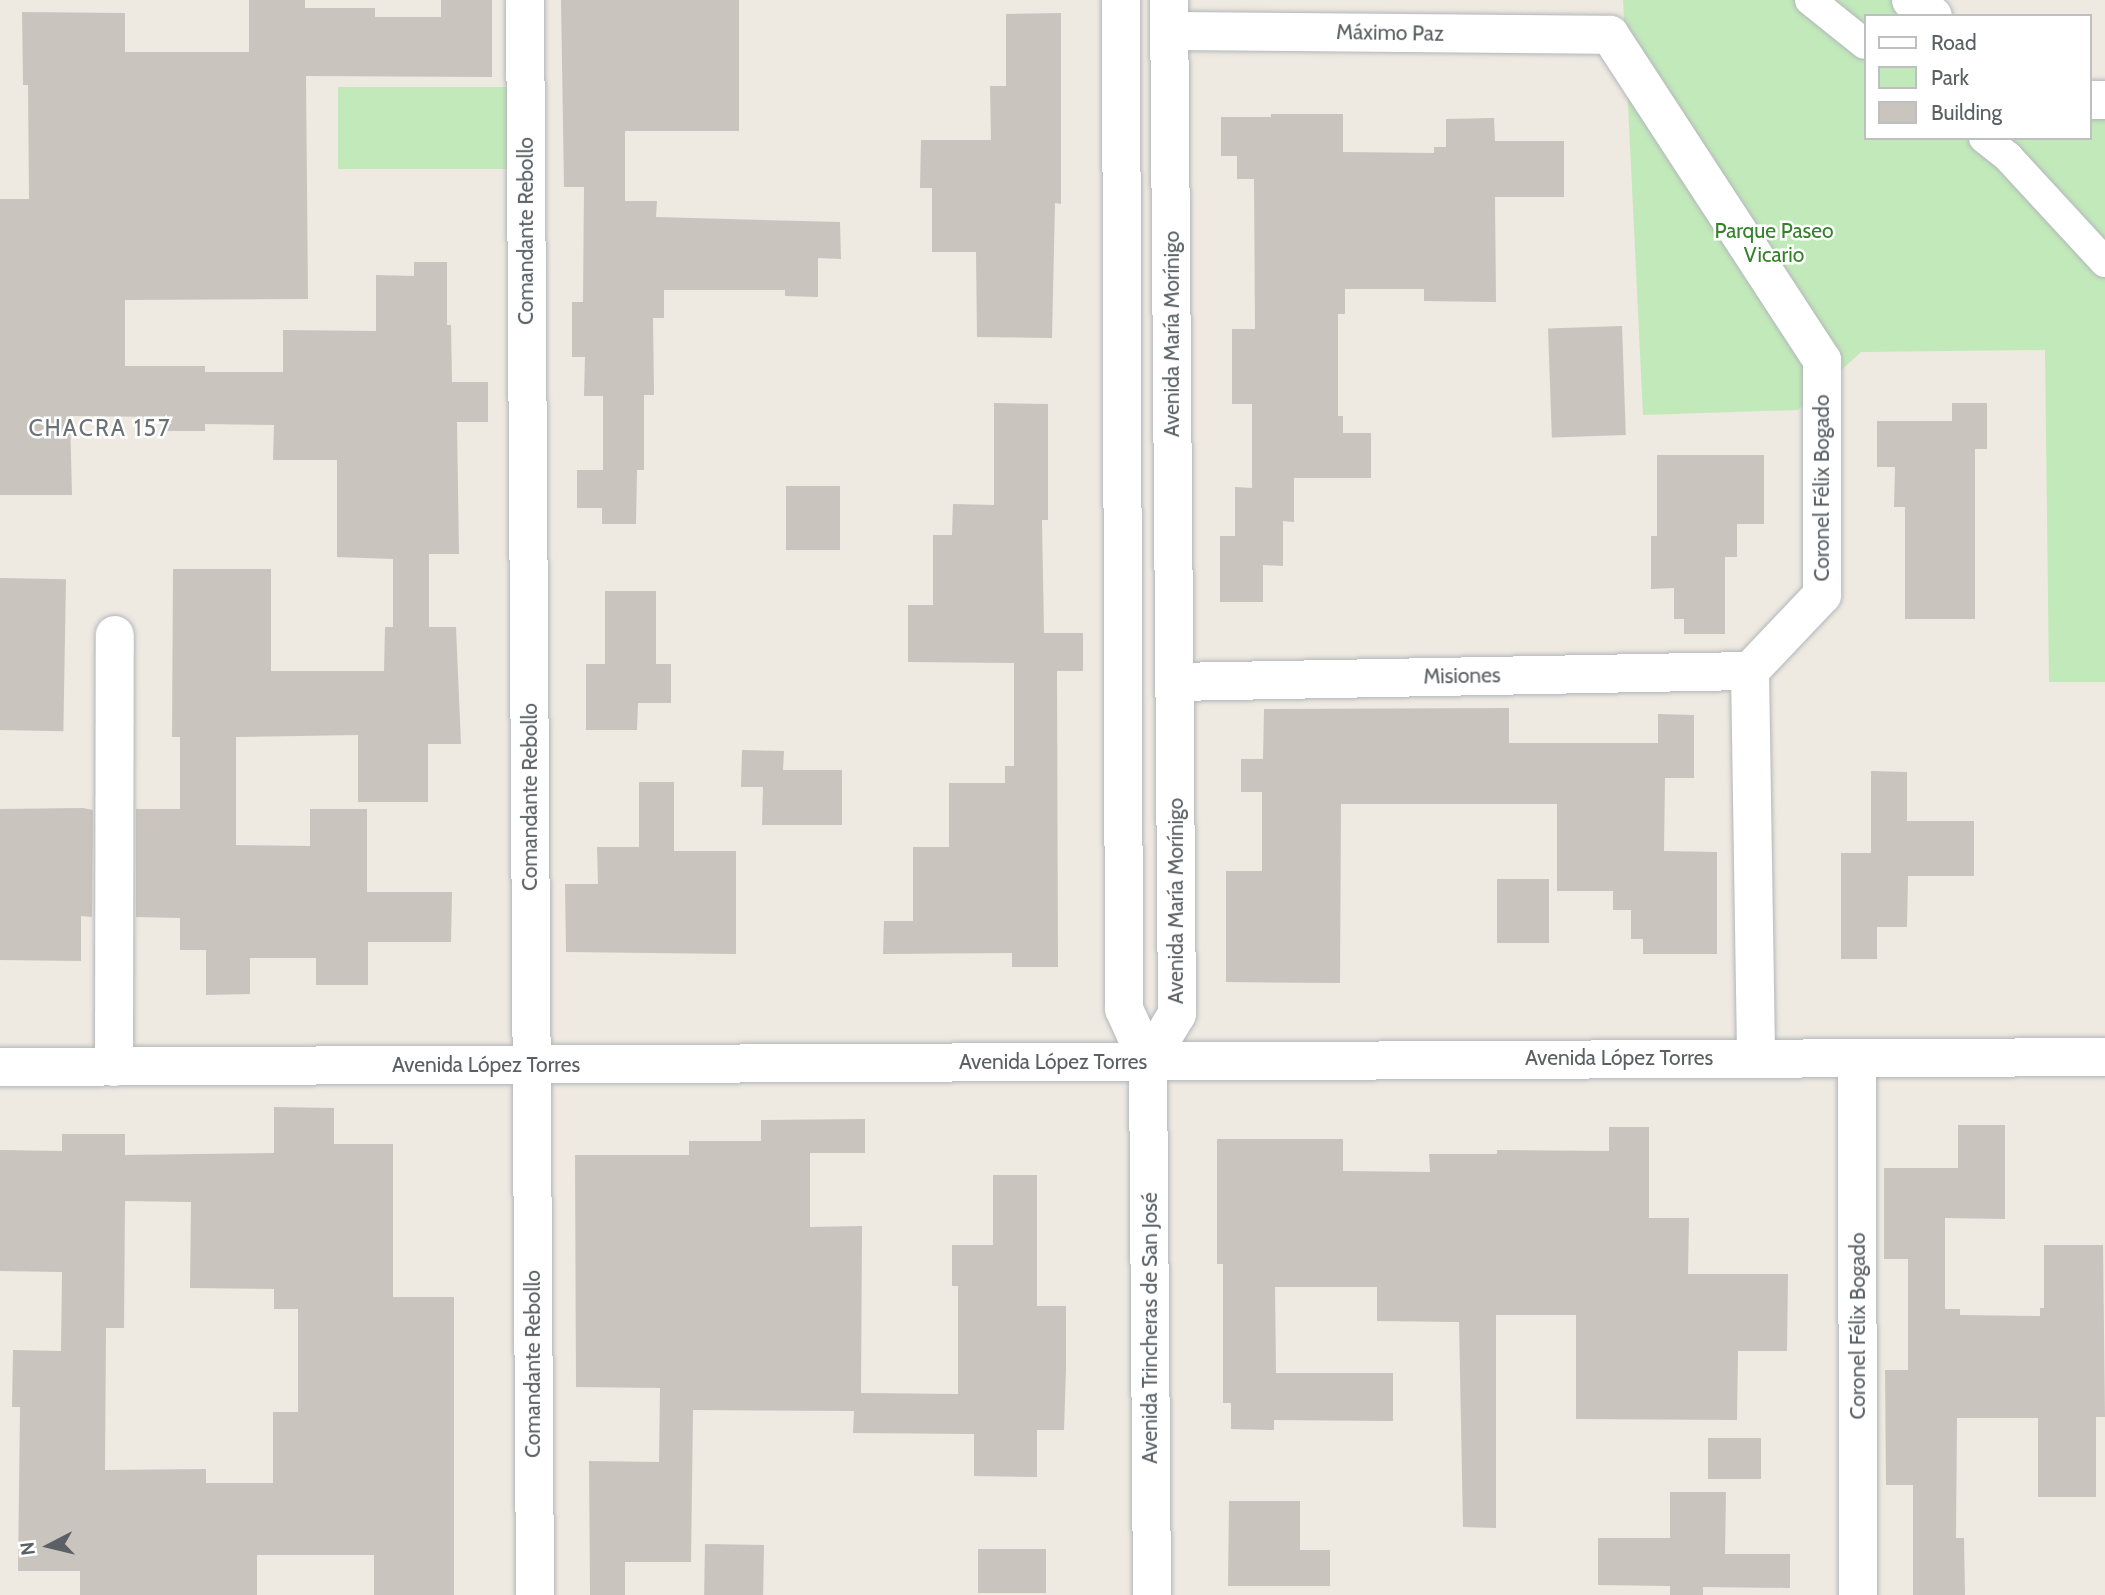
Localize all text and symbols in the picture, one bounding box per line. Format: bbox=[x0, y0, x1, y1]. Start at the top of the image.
legend bbox=[1864, 14, 2091, 140]
street label: Máximo Paz bbox=[1336, 19, 1444, 47]
text: Road bbox=[1931, 30, 1977, 55]
text: Park bbox=[1931, 65, 1969, 90]
text: Building bbox=[1931, 100, 2002, 125]
street label: Comandante Rebollo bbox=[513, 137, 539, 325]
park label: Parque Paseo Vicario bbox=[1714, 218, 1834, 268]
street label: Avenida María Morínigo bbox=[1159, 231, 1185, 437]
street label: Coronel Félix Bogado bbox=[1809, 394, 1835, 582]
district label: CHACRA 157 bbox=[30, 414, 170, 442]
street label: Misiones bbox=[1423, 663, 1501, 689]
street label: Comandante Rebollo bbox=[517, 703, 543, 891]
street label: Avenida María Morínigo bbox=[1163, 798, 1189, 1004]
street label: Avenida López Torres bbox=[1525, 1045, 1713, 1071]
street label: Avenida López Torres bbox=[959, 1049, 1147, 1075]
street label: Avenida López Torres bbox=[392, 1052, 580, 1078]
street label: Avenida Trincheras de San José bbox=[1137, 1192, 1163, 1464]
street label: Coronel Félix Bogado bbox=[1845, 1232, 1871, 1420]
street label: Comandante Rebollo bbox=[520, 1270, 546, 1458]
north arrow bbox=[14, 1511, 84, 1581]
text: N bbox=[15, 1541, 40, 1557]

